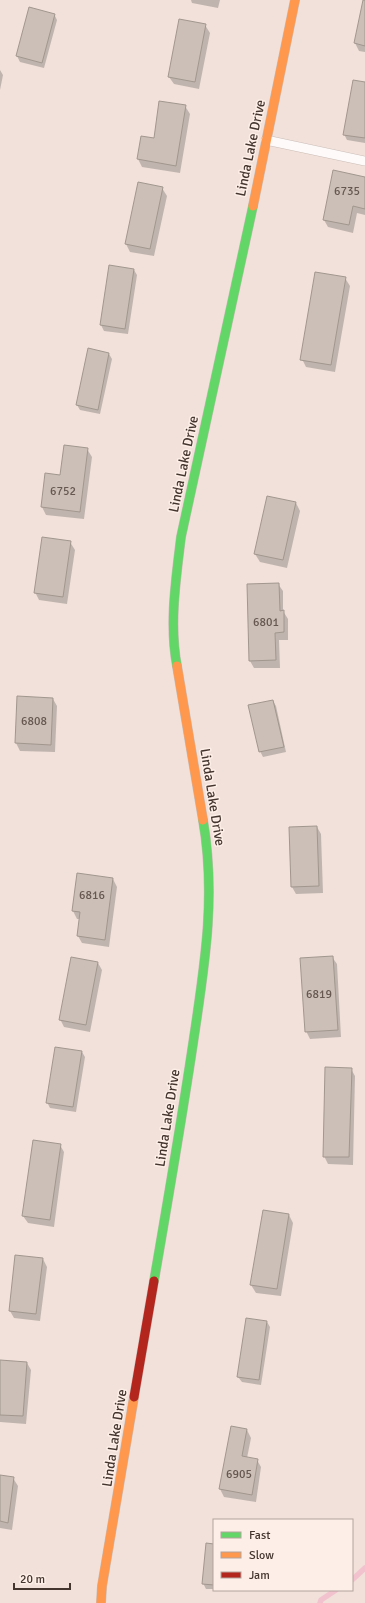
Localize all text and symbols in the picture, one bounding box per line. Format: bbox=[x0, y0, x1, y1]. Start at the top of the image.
street label: Linda Lake Drive bbox=[232, 98, 269, 198]
house number: 6735 bbox=[334, 184, 360, 199]
street label: Linda Lake Drive bbox=[165, 414, 202, 514]
house number: 6752 bbox=[50, 484, 76, 499]
house number: 6801 bbox=[253, 615, 279, 630]
house number: 6808 bbox=[21, 714, 47, 729]
street label: Linda Lake Drive bbox=[196, 747, 229, 847]
house number: 6816 bbox=[79, 888, 105, 903]
house number: 6819 bbox=[306, 987, 332, 1002]
street label: Linda Lake Drive bbox=[151, 1068, 184, 1168]
street label: Linda Lake Drive bbox=[98, 1388, 131, 1488]
house number: 6905 bbox=[226, 1467, 252, 1482]
legend bbox=[213, 1519, 353, 1591]
text: Fast bbox=[249, 1528, 270, 1543]
text: Slow bbox=[249, 1548, 274, 1563]
scale bar bbox=[14, 1565, 70, 1591]
text: Jam bbox=[249, 1568, 270, 1583]
text: 20 m bbox=[20, 1572, 45, 1587]

